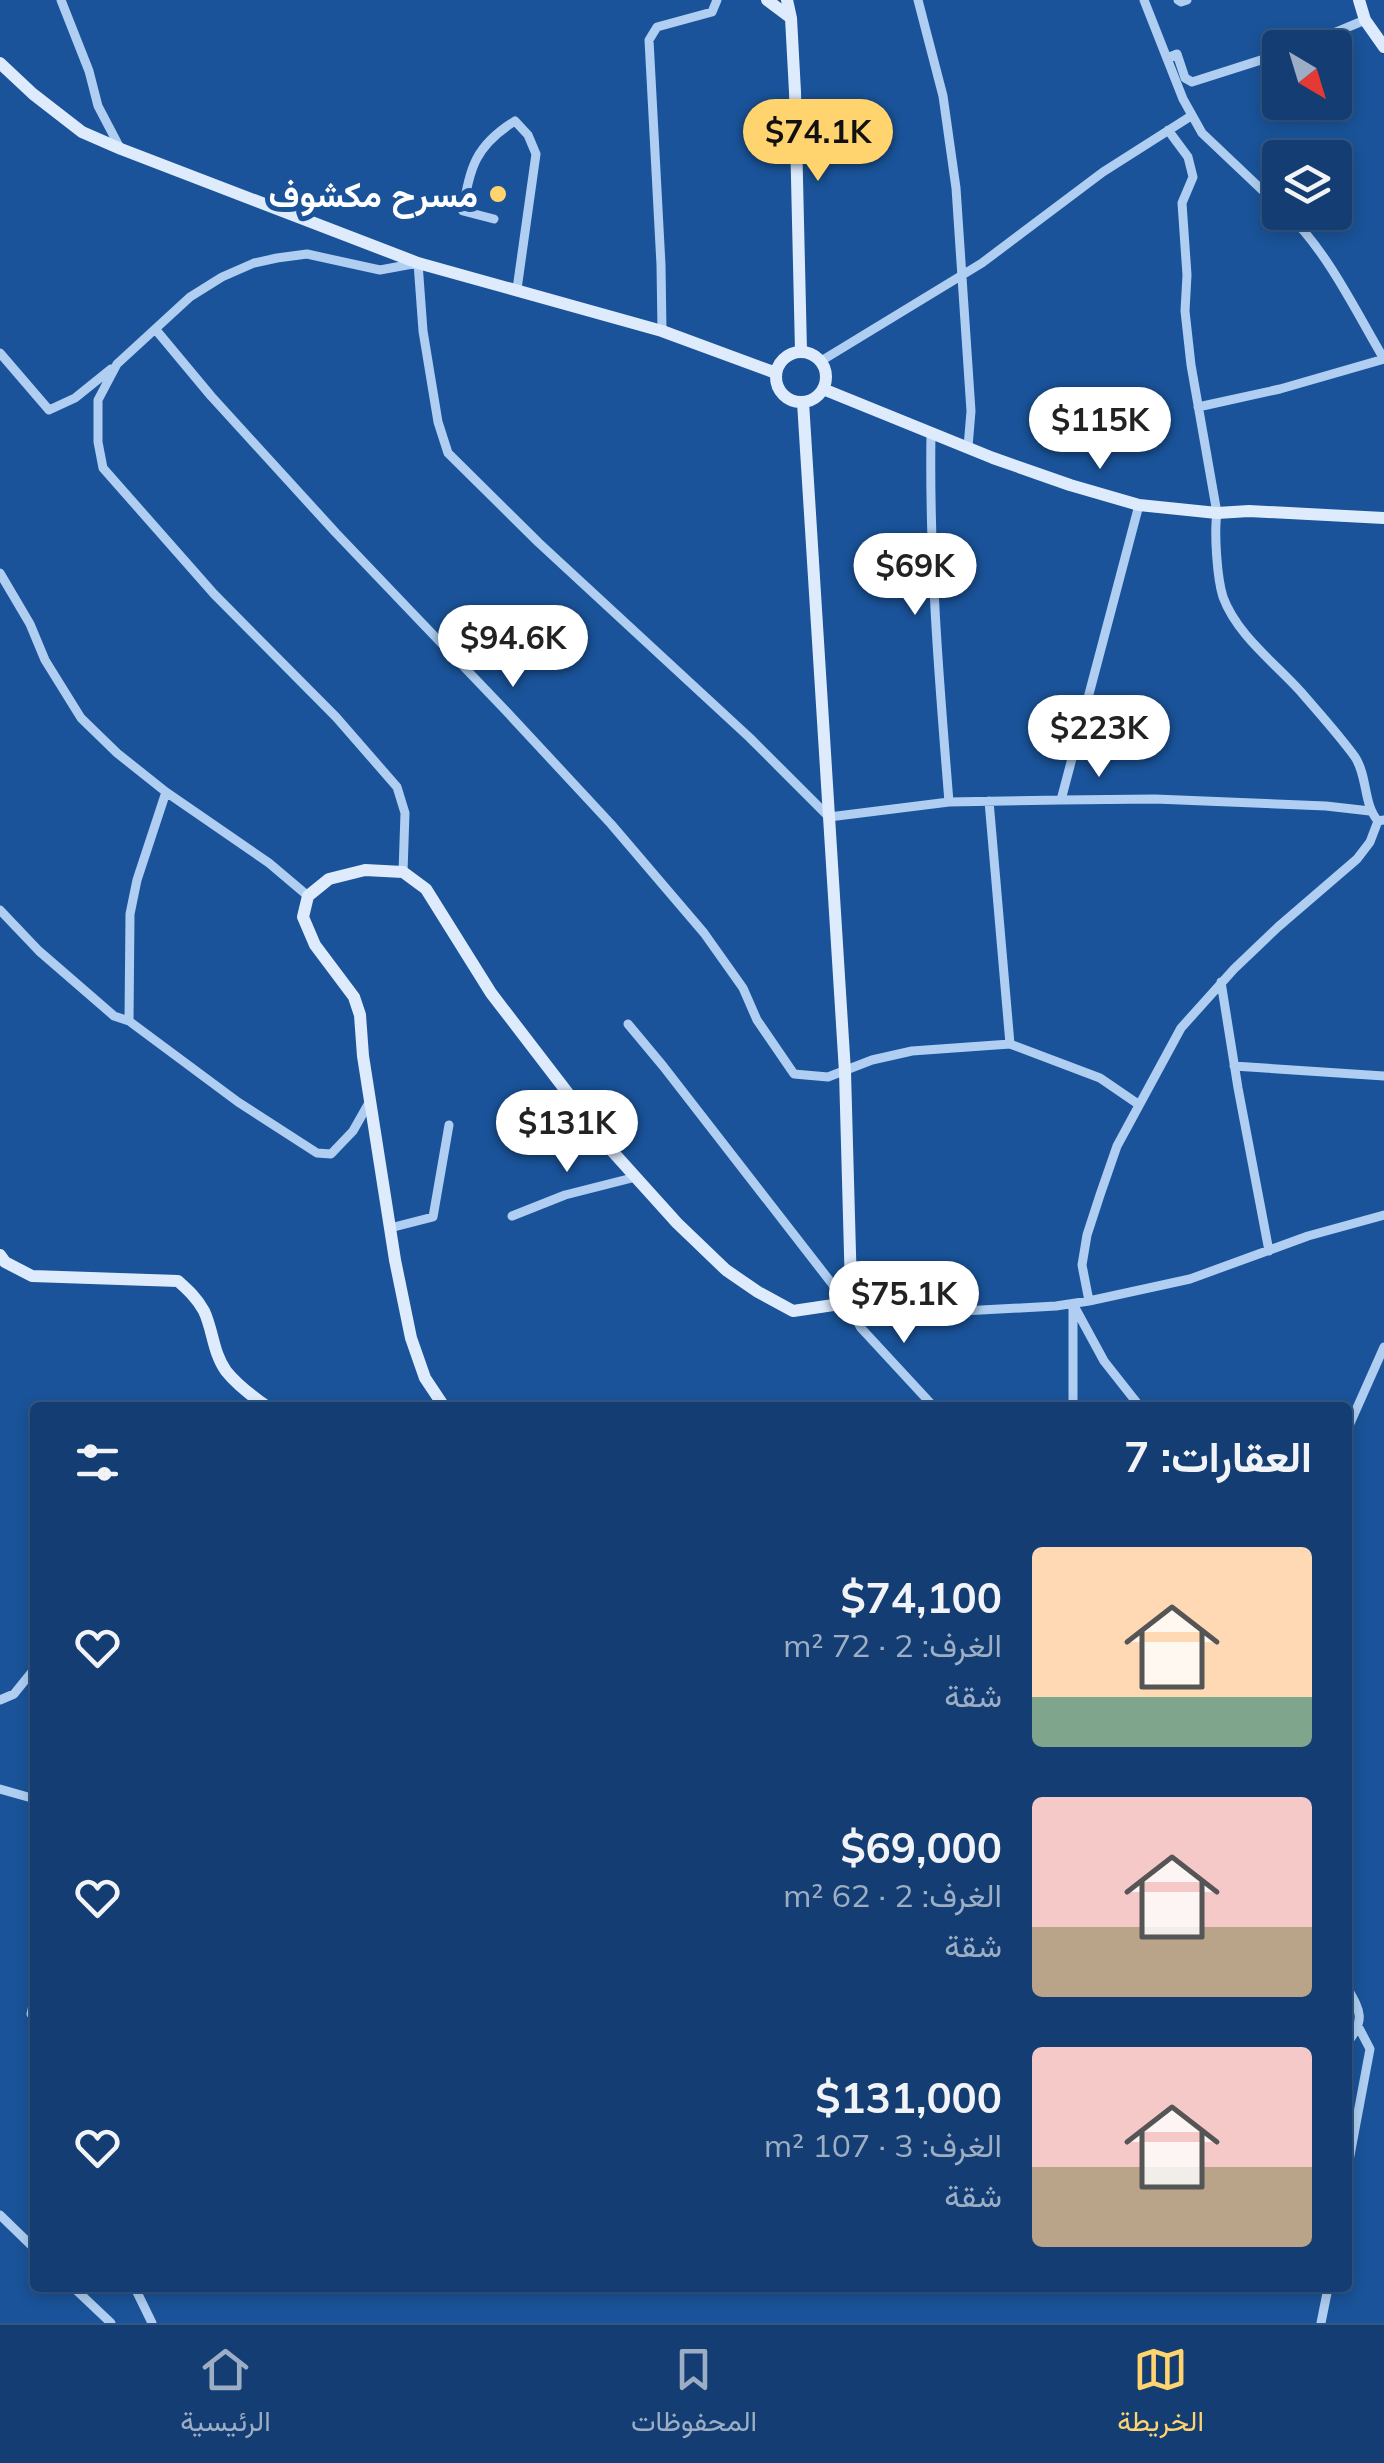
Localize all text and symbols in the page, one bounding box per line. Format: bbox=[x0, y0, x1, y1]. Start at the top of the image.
north arrow bbox=[1262, 30, 1352, 120]
map controls bbox=[1262, 30, 1352, 230]
pin: $74.1K bbox=[737, 99, 899, 184]
text: $74.1K bbox=[765, 111, 871, 151]
button: layers bbox=[1262, 140, 1352, 230]
place label: مسرح مكشوف bbox=[269, 172, 478, 219]
marker: مسرح مكشوف bbox=[487, 183, 509, 205]
pin: $115K bbox=[1030, 387, 1170, 472]
text: $115K bbox=[1051, 399, 1149, 439]
pin: $69K bbox=[856, 533, 974, 618]
text: $69K bbox=[876, 545, 954, 585]
pin: $94.6K bbox=[432, 605, 594, 690]
text: $94.6K bbox=[460, 617, 566, 657]
pin: $223K bbox=[1029, 695, 1169, 780]
text: $223K bbox=[1050, 707, 1148, 747]
pin: $131K bbox=[497, 1090, 637, 1175]
text: $131K bbox=[518, 1102, 616, 1142]
pin: $75.1K bbox=[823, 1261, 985, 1346]
text: $75.1K bbox=[851, 1273, 957, 1313]
text: العقارات: 7 bbox=[1124, 1430, 1312, 1483]
icon: filters bbox=[70, 1435, 125, 1490]
text: $74,100 bbox=[840, 1571, 1002, 1624]
icon: home bbox=[1112, 1587, 1232, 1707]
icon: heart bbox=[70, 1620, 125, 1675]
text: الغرف: 2 · 72 m² bbox=[783, 1625, 1002, 1665]
text: شقة bbox=[944, 1675, 1002, 1715]
text: $69,000 bbox=[840, 1821, 1002, 1874]
icon: home bbox=[1112, 1837, 1232, 1957]
icon: heart bbox=[70, 1870, 125, 1925]
text: الغرف: 2 · 62 m² bbox=[783, 1875, 1002, 1915]
text: شقة bbox=[944, 1925, 1002, 1965]
text: $131,000 bbox=[815, 2071, 1002, 2124]
icon: home bbox=[1112, 2087, 1232, 2207]
icon: heart bbox=[70, 2120, 125, 2175]
text: الغرف: 3 · 107 m² bbox=[764, 2125, 1002, 2165]
text: شقة bbox=[944, 2175, 1002, 2215]
tab: الرئيسية bbox=[180, 2342, 271, 2446]
tab: المحفوظات bbox=[631, 2342, 757, 2446]
tab: الخريطة bbox=[1117, 2342, 1204, 2446]

